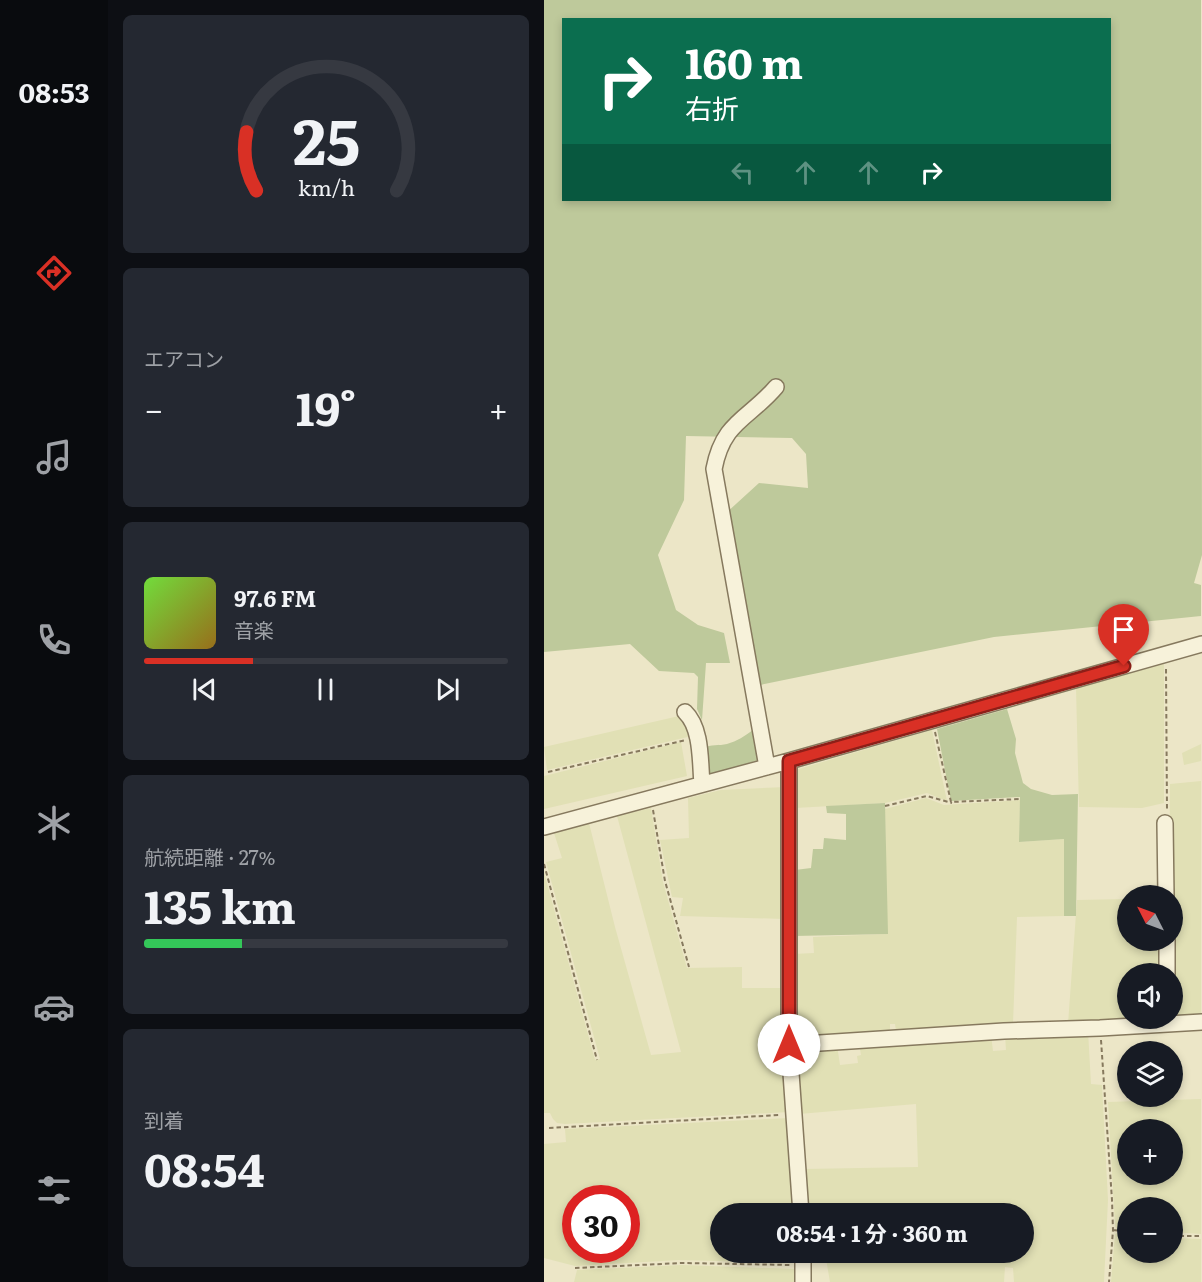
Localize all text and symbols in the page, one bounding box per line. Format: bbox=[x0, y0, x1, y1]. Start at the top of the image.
text: 160 m bbox=[685, 30, 803, 92]
icon: right bbox=[586, 42, 664, 120]
text: 08:53 bbox=[19, 71, 89, 111]
text: 右折 bbox=[685, 87, 739, 127]
text: 25 bbox=[292, 92, 360, 184]
icon: left bbox=[726, 156, 759, 189]
icon: ahead bbox=[789, 156, 822, 189]
icon: ahead bbox=[852, 156, 885, 189]
icon: right bbox=[915, 156, 948, 189]
text: km/h bbox=[297, 172, 355, 204]
icon: directions bbox=[33, 252, 75, 294]
text: エアコン bbox=[144, 343, 224, 373]
text: 19° bbox=[296, 373, 356, 440]
text: − bbox=[144, 383, 163, 432]
text: + bbox=[489, 383, 508, 432]
icon: music bbox=[33, 436, 75, 478]
text: 97.6 FM bbox=[234, 581, 316, 614]
pin bbox=[1098, 604, 1149, 666]
icon: arrive bbox=[1107, 613, 1140, 646]
text: 音楽 bbox=[234, 614, 274, 644]
icon: phone bbox=[33, 619, 75, 661]
icon: previous bbox=[188, 673, 221, 706]
icon: pause bbox=[309, 673, 342, 706]
icon: next bbox=[431, 673, 464, 706]
icon: climate bbox=[33, 802, 75, 844]
text: 航続距離 · 27% bbox=[144, 841, 275, 871]
text: 135 km bbox=[144, 871, 296, 938]
north arrow bbox=[1117, 885, 1183, 951]
map controls bbox=[1117, 885, 1183, 1263]
button: sound bbox=[1117, 963, 1183, 1029]
icon: car bbox=[33, 986, 75, 1028]
position arrow bbox=[757, 1013, 821, 1077]
button: layers bbox=[1117, 1041, 1183, 1107]
text: 到着 bbox=[144, 1104, 184, 1134]
button: + bbox=[1117, 1119, 1183, 1185]
text: 08:54 bbox=[144, 1134, 265, 1201]
icon: filters bbox=[33, 1169, 75, 1211]
speed limit sign: 30 bbox=[562, 1185, 640, 1263]
button: − bbox=[1117, 1197, 1183, 1263]
text: 08:54 · 1 分 · 360 m bbox=[776, 1216, 968, 1249]

